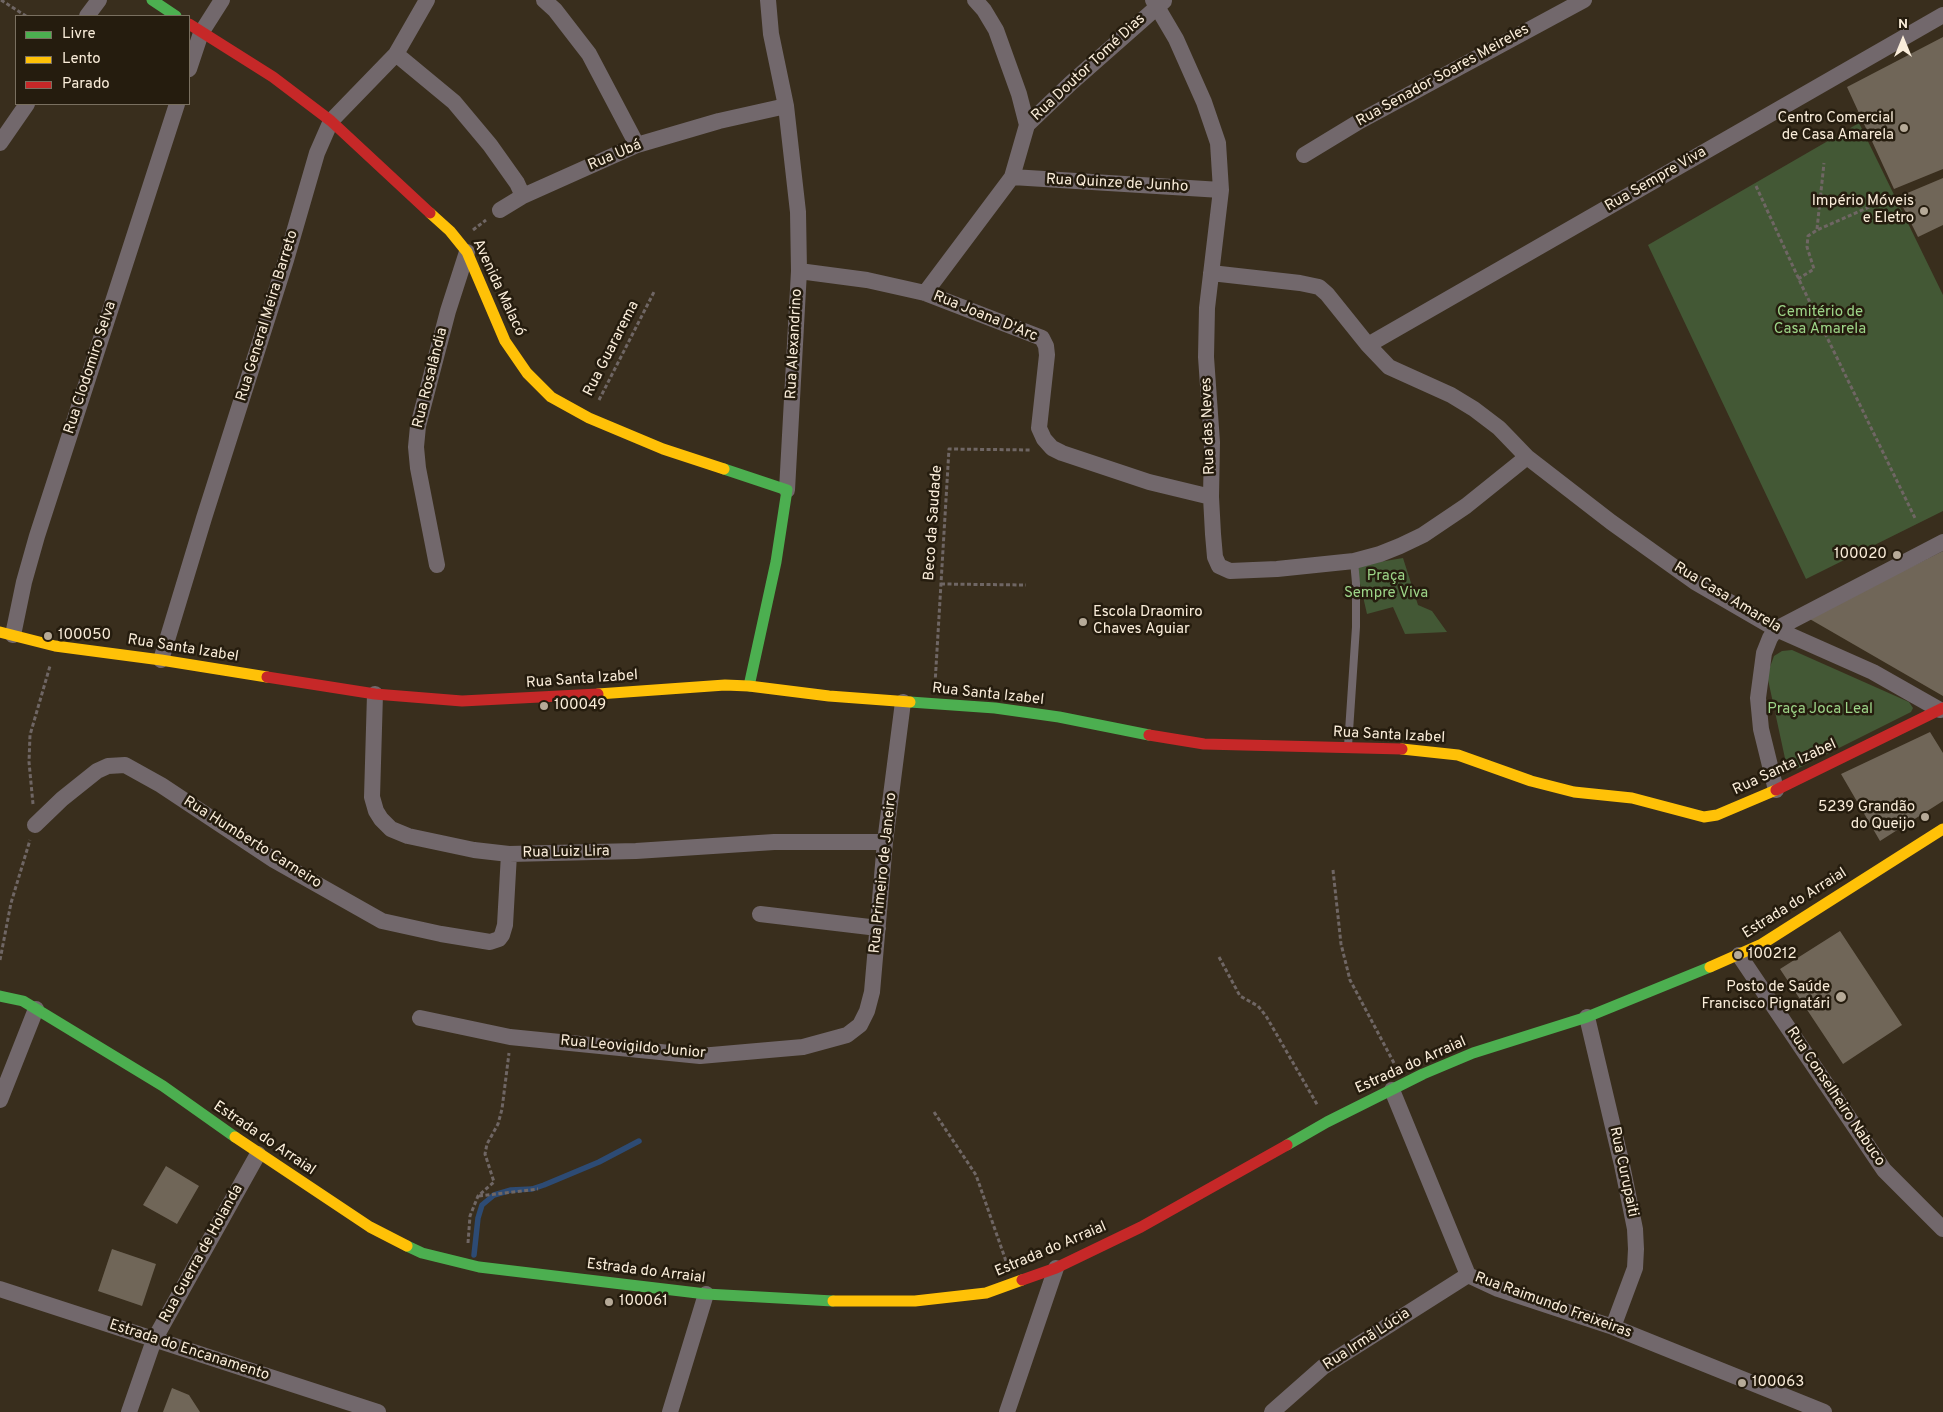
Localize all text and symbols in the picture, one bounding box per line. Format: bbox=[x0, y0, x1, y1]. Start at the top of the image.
street label: Rua Doutor Tomé Dias bbox=[1028, 11, 1150, 125]
legend bbox=[15, 15, 190, 105]
north arrow bbox=[1878, 15, 1928, 65]
text: N bbox=[1898, 16, 1908, 33]
street label: Rua Senador Soares Meireles bbox=[1353, 21, 1533, 131]
text: Livre bbox=[62, 25, 96, 44]
text: Lento bbox=[62, 50, 101, 69]
text: Parado bbox=[62, 75, 110, 94]
place label: Centro Comercial de Casa Amarela bbox=[1778, 110, 1894, 145]
marker: Centro Comercial de Casa Amarela bbox=[1898, 122, 1910, 134]
street label: Rua Ubá bbox=[586, 137, 644, 175]
street label: Rua Sempre Viva bbox=[1602, 144, 1710, 216]
street label: Rua Quinze de Junho bbox=[1045, 171, 1189, 197]
place label: Império Móveis e Eletro bbox=[1812, 193, 1914, 228]
marker: Império Móveis e Eletro bbox=[1918, 205, 1930, 217]
street label: Rua General Meira Barreto bbox=[233, 228, 303, 404]
street label: Avenida Malacó bbox=[468, 237, 528, 339]
street label: Rua Alexandrino bbox=[783, 288, 807, 400]
street label: Rua Joana D'Arc bbox=[930, 288, 1040, 346]
street label: Rua Guararema bbox=[580, 298, 644, 400]
street label: Rua Clodomiro Selva bbox=[61, 299, 121, 437]
park label: Cemitério de Casa Amarela bbox=[1774, 304, 1866, 339]
street label: Rua Rosalândia bbox=[410, 326, 452, 430]
street label: Rua das Neves bbox=[1198, 377, 1220, 475]
street label: Beco da Saudade bbox=[921, 465, 947, 581]
place label: 100020 bbox=[1834, 546, 1887, 564]
marker: 100020 bbox=[1891, 549, 1903, 561]
street label: Rua Casa Amarela bbox=[1670, 559, 1784, 637]
park label: Praça Sempre Viva bbox=[1344, 568, 1428, 603]
place label: Escola Draomiro Chaves Aguiar bbox=[1093, 604, 1203, 639]
marker: Escola Draomiro Chaves Aguiar bbox=[1077, 616, 1089, 628]
place label: 100050 bbox=[58, 627, 111, 645]
marker: 100050 bbox=[42, 630, 54, 642]
street label: Rua Santa Izabel bbox=[126, 631, 240, 667]
street label: Rua Santa Izabel bbox=[525, 667, 639, 693]
street label: Rua Santa Izabel bbox=[931, 680, 1045, 710]
place label: 100049 bbox=[554, 697, 606, 715]
marker: 100049 bbox=[538, 700, 550, 712]
park label: Praça Joca Leal bbox=[1767, 701, 1873, 719]
street label: Rua Santa Izabel bbox=[1332, 724, 1446, 748]
street label: Rua Santa Izabel bbox=[1730, 736, 1840, 800]
street label: Rua Primeiro de Janeiro bbox=[867, 792, 901, 954]
street label: Rua Humberto Carneiro bbox=[179, 793, 325, 893]
place label: 5239 Grandão do Queijo bbox=[1818, 799, 1915, 834]
marker: 5239 Grandão do Queijo bbox=[1919, 811, 1931, 823]
street label: Rua Luiz Lira bbox=[522, 843, 610, 863]
street label: Estrada do Arraial bbox=[1740, 865, 1850, 943]
place label: 100212 bbox=[1748, 946, 1797, 964]
marker: 100212 bbox=[1732, 949, 1744, 961]
place label: Posto de Saúde Francisco Pignatári bbox=[1702, 979, 1830, 1014]
marker: Posto de Saúde Francisco Pignatári bbox=[1834, 990, 1848, 1004]
street label: Rua Conselheiro Nabuco bbox=[1782, 1024, 1888, 1170]
street label: Rua Leovigildo Junior bbox=[560, 1033, 706, 1063]
street label: Estrada do Arraial bbox=[1353, 1033, 1469, 1099]
street label: Estrada do Arraial bbox=[209, 1098, 319, 1180]
street label: Rua Curupaiti bbox=[1605, 1125, 1641, 1219]
street label: Rua Guerra de Holanda bbox=[156, 1182, 248, 1326]
street label: Estrada do Arraial bbox=[992, 1218, 1110, 1282]
street label: Estrada do Arraial bbox=[586, 1256, 706, 1288]
street label: Rua Raimundo Freixeiras bbox=[1472, 1269, 1634, 1343]
place label: 100061 bbox=[619, 1293, 668, 1311]
marker: 100061 bbox=[603, 1296, 615, 1308]
street label: Rua Irmã Lúcia bbox=[1320, 1305, 1414, 1375]
street label: Estrada do Encanamento bbox=[107, 1317, 271, 1385]
place label: 100063 bbox=[1752, 1374, 1804, 1392]
marker: 100063 bbox=[1736, 1377, 1748, 1389]

